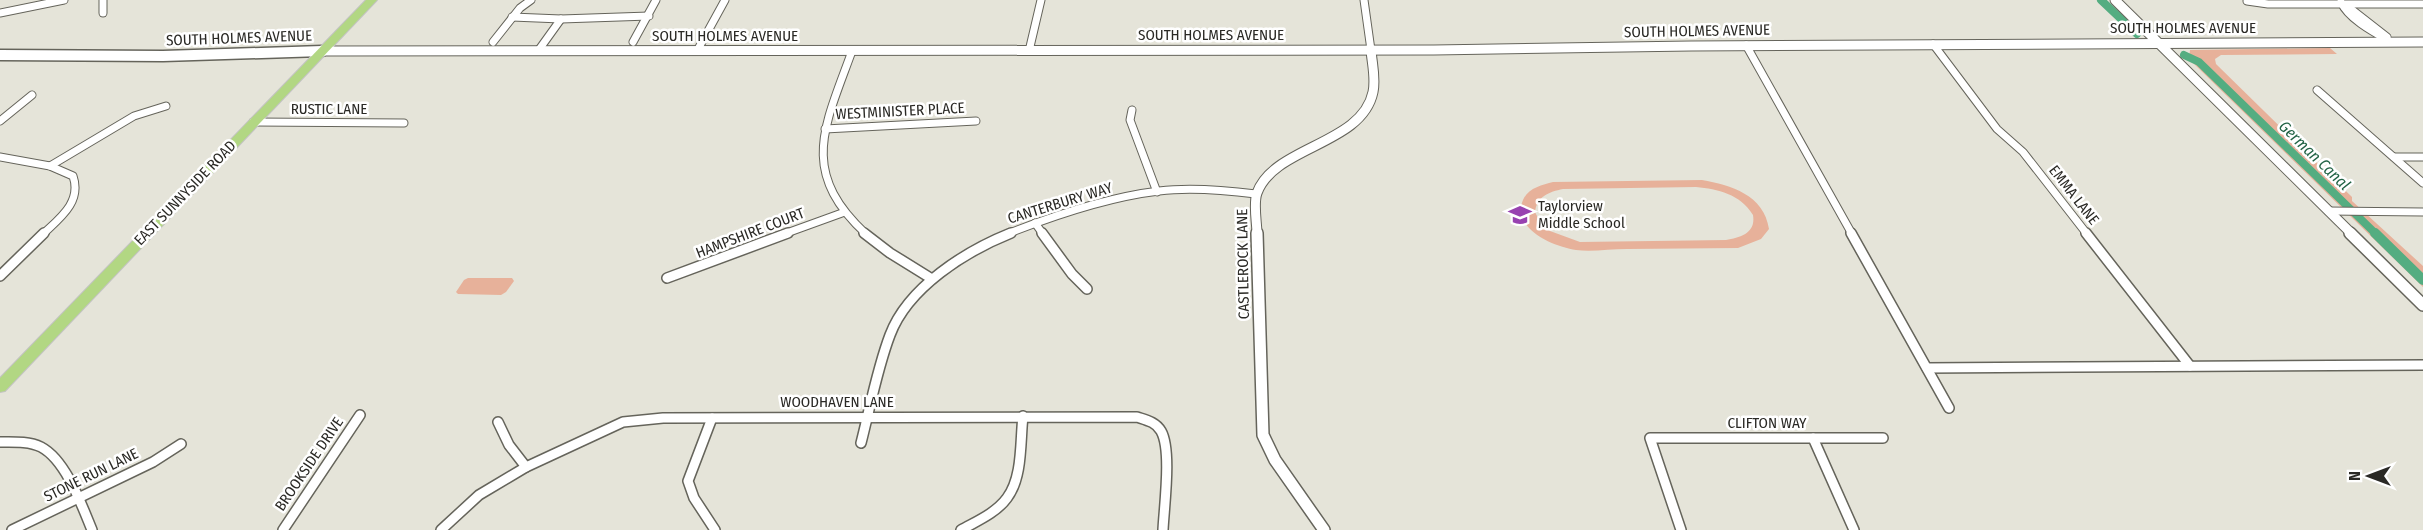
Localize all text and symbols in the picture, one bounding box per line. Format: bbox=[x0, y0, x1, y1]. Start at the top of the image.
street label: SOUTH HOLMES AVENUE bbox=[2110, 19, 2256, 37]
street label: SOUTH HOLMES AVENUE bbox=[1624, 21, 1770, 41]
street label: SOUTH HOLMES AVENUE bbox=[166, 26, 312, 50]
street label: SOUTH HOLMES AVENUE bbox=[1138, 26, 1284, 44]
street label: SOUTH HOLMES AVENUE bbox=[652, 27, 798, 45]
street label: WESTMINISTER PLACE bbox=[835, 99, 965, 123]
street label: RUSTIC LANE bbox=[291, 100, 367, 118]
water label: German Canal bbox=[2275, 117, 2354, 194]
street label: EAST SUNNYSIDE ROAD bbox=[130, 137, 240, 249]
street label: EMMA LANE bbox=[2045, 162, 2103, 228]
street label: CANTERBURY WAY bbox=[1006, 178, 1115, 227]
place label: Taylorview Middle School bbox=[1538, 197, 1625, 232]
school or university icon: Taylorview Middle School bbox=[1507, 202, 1533, 228]
street label: HAMPSHIRE COURT bbox=[693, 204, 807, 262]
street label: CASTLEROCK LANE bbox=[1233, 209, 1253, 319]
street label: WOODHAVEN LANE bbox=[780, 393, 894, 411]
street label: BROOKSIDE DRIVE bbox=[271, 414, 347, 514]
street label: CLIFTON WAY bbox=[1727, 414, 1807, 432]
street label: STONE RUN LANE bbox=[41, 444, 141, 506]
north arrow bbox=[2339, 446, 2399, 506]
text: N bbox=[2345, 471, 2364, 481]

